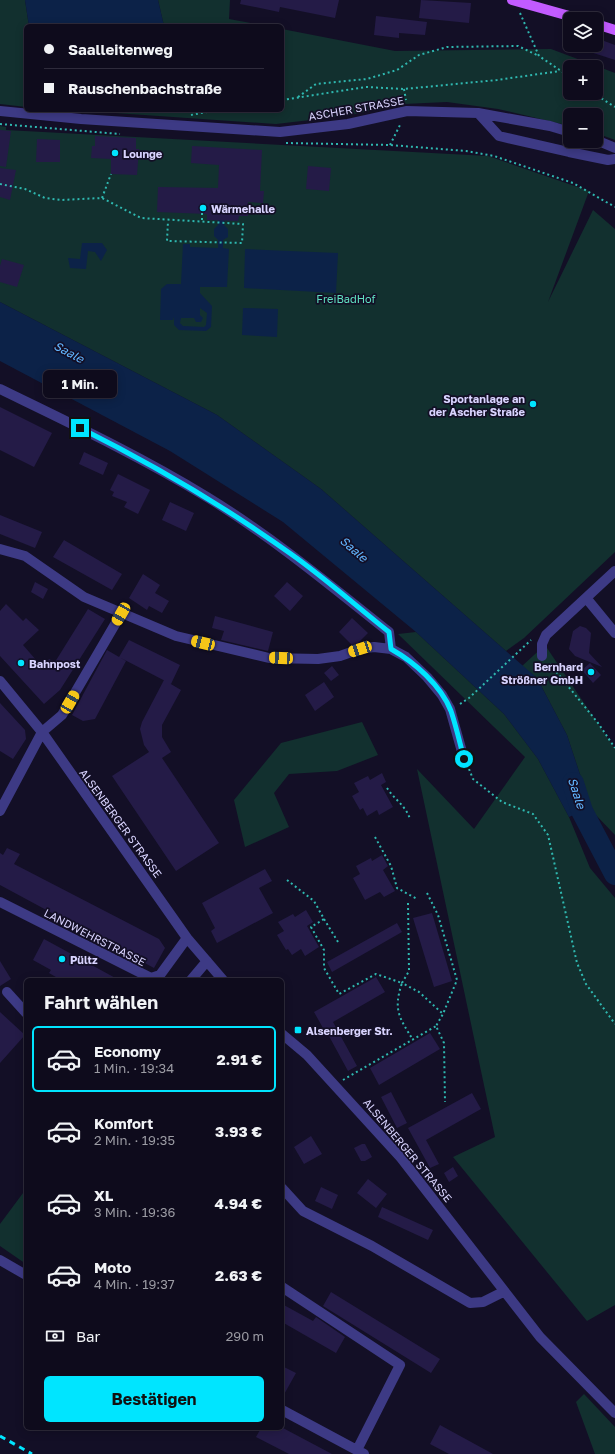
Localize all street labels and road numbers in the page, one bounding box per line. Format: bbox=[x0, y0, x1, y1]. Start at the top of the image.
street label: ASCHER STRASSE bbox=[307, 93, 405, 123]
street label: ALSENBERGER STRASSE bbox=[77, 766, 165, 880]
street label: LANDWEHRSTRASSE bbox=[42, 906, 148, 968]
street label: ALSENBERGER STRASSE bbox=[361, 1096, 455, 1205]

